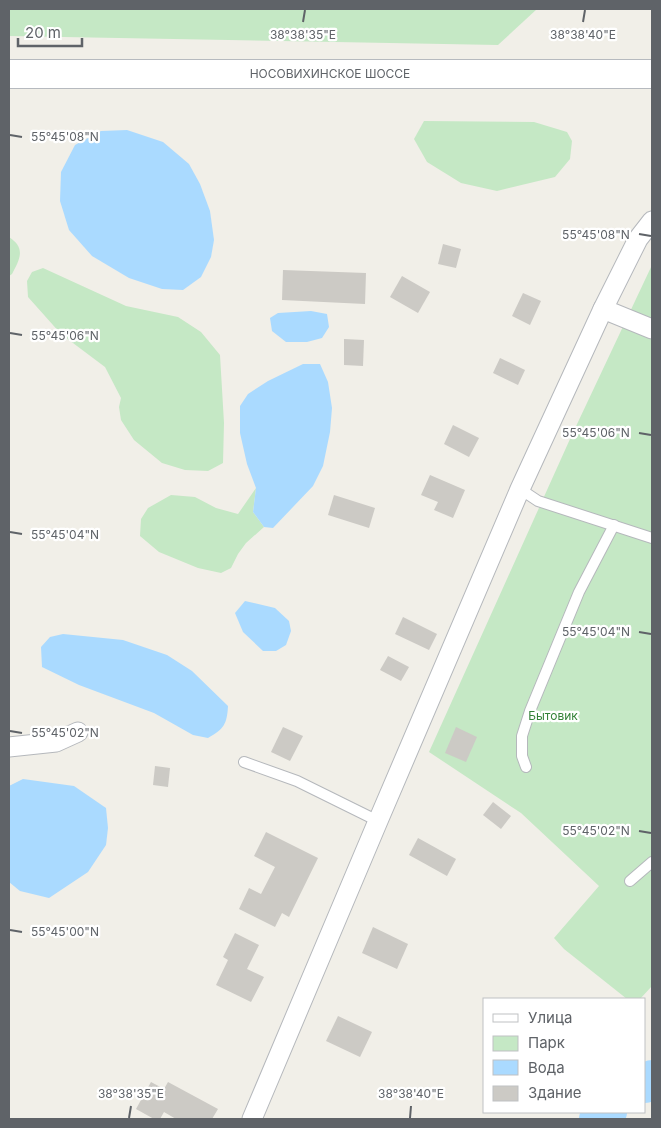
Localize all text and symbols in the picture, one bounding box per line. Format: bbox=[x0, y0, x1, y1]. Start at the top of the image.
scale bar bbox=[18, 15, 81, 47]
text: 20 m bbox=[25, 23, 61, 42]
text: 38°38'35"E bbox=[270, 27, 336, 42]
text: 38°38'40"E bbox=[550, 27, 616, 42]
street label: НОСОВИХИНСКОЕ ШОССЕ bbox=[250, 66, 410, 81]
text: 55°45'08"N bbox=[31, 129, 99, 144]
text: 55°45'08"N bbox=[562, 227, 630, 242]
text: 55°45'06"N bbox=[31, 328, 99, 343]
text: 55°45'06"N bbox=[562, 425, 630, 440]
text: 55°45'04"N bbox=[31, 527, 99, 542]
text: 55°45'04"N bbox=[562, 624, 630, 639]
park label: Бытовик bbox=[528, 708, 578, 723]
text: 55°45'02"N bbox=[31, 725, 99, 740]
text: 55°45'02"N bbox=[562, 823, 630, 838]
text: 55°45'00"N bbox=[31, 924, 99, 939]
legend bbox=[483, 998, 646, 1113]
text: Улица bbox=[528, 1008, 572, 1027]
text: Парк bbox=[528, 1033, 565, 1052]
text: Вода bbox=[528, 1058, 565, 1077]
text: Здание bbox=[528, 1083, 582, 1102]
text: 38°38'35"E bbox=[98, 1086, 164, 1101]
text: 38°38'40"E bbox=[378, 1086, 444, 1101]

